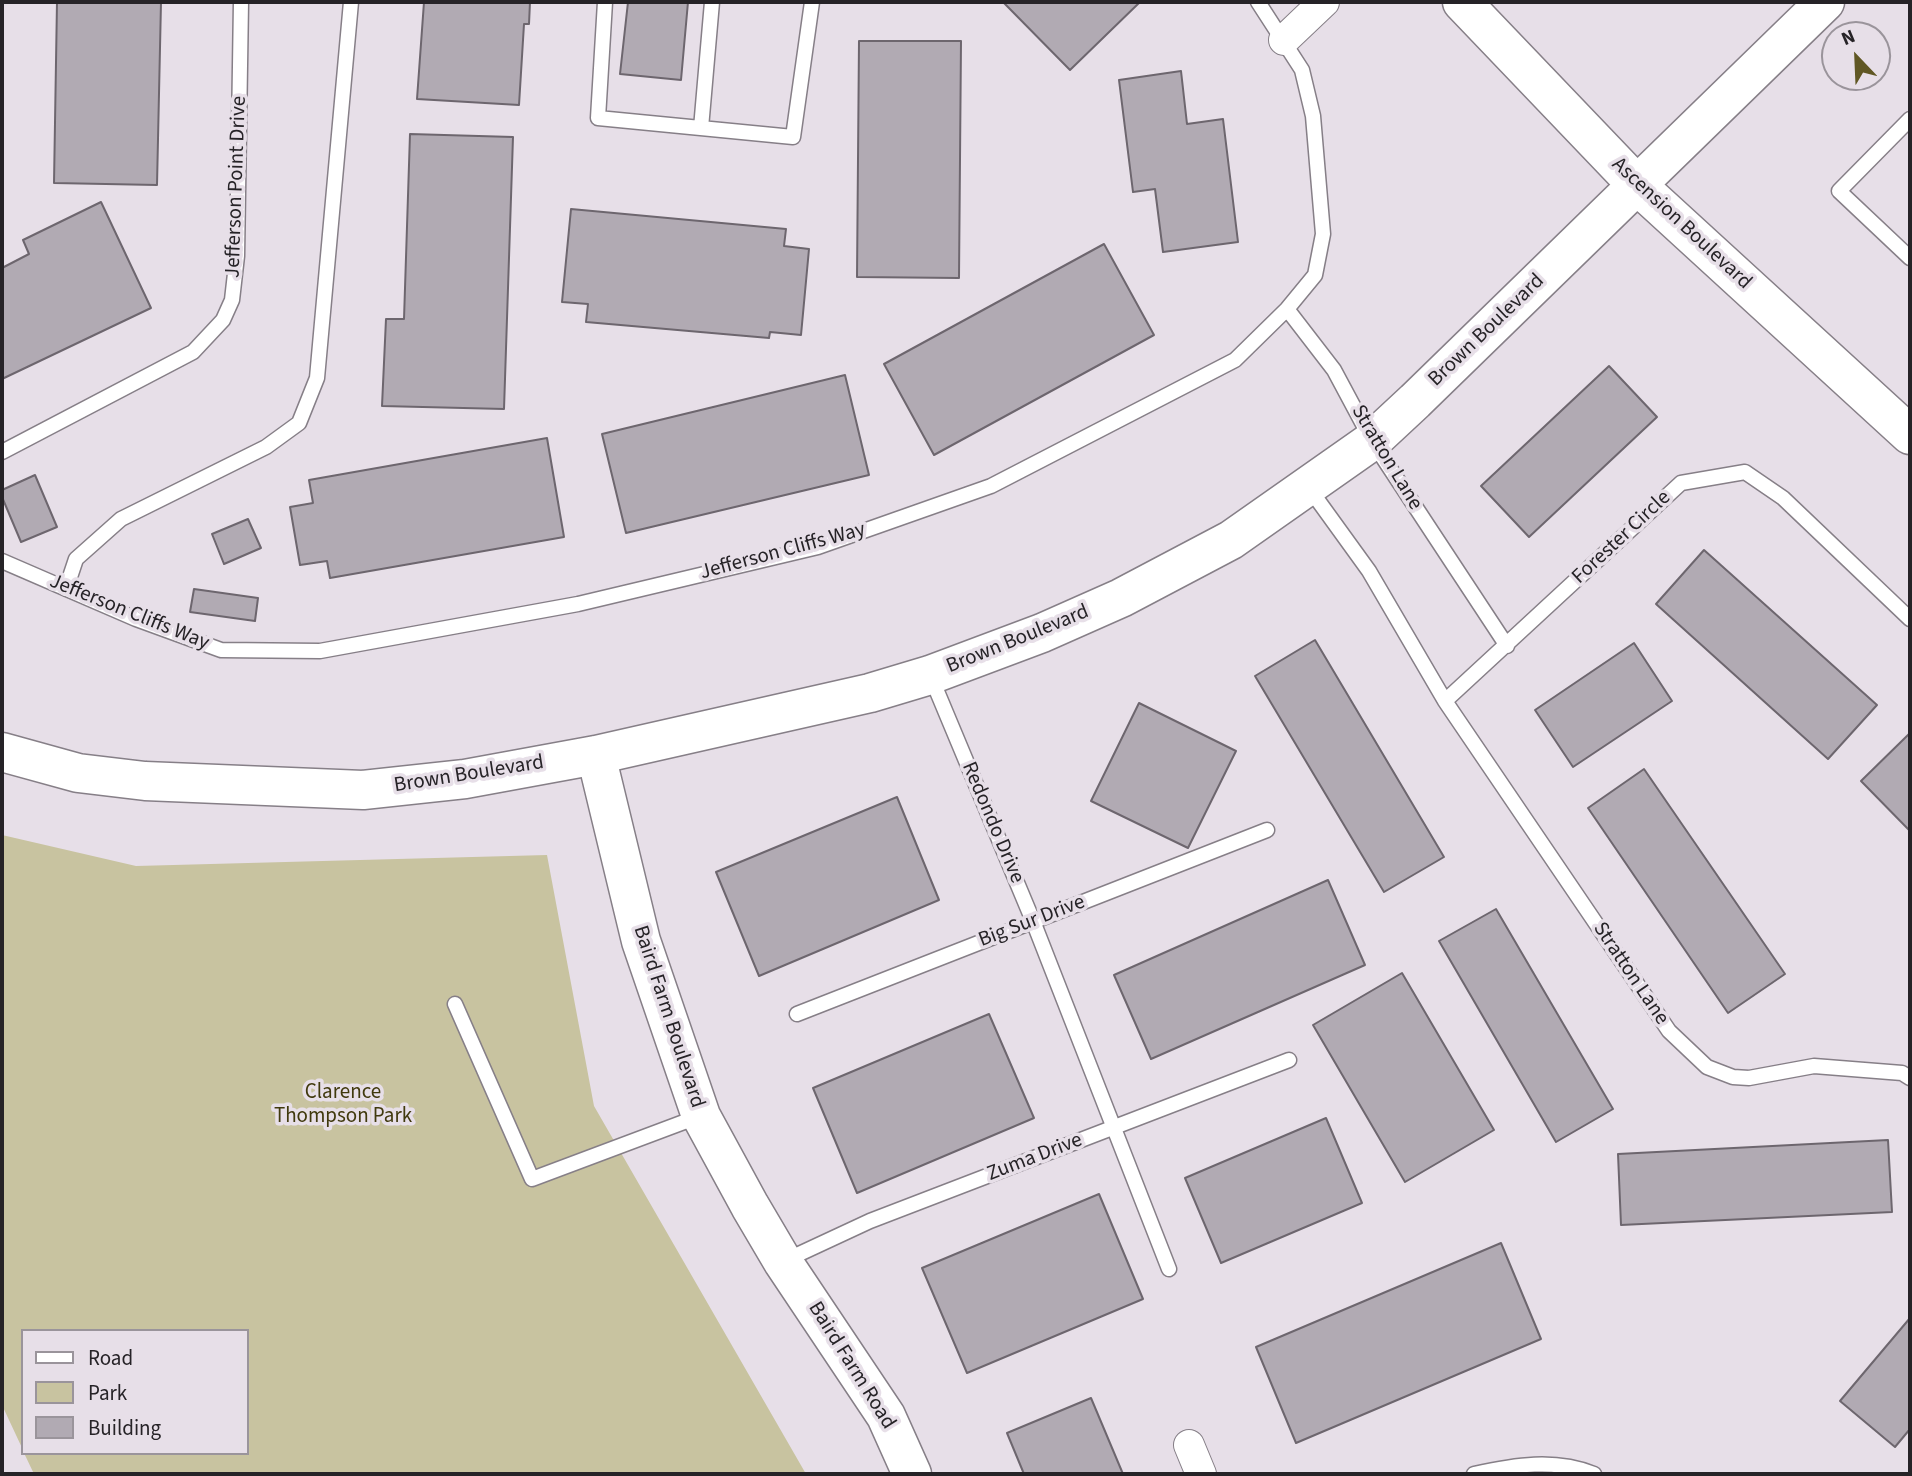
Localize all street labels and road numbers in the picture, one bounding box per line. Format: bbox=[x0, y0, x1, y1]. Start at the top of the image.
street label: Jefferson Point Drive bbox=[221, 96, 253, 278]
street label: Ascension Boulevard bbox=[1606, 153, 1756, 295]
street label: Brown Boulevard bbox=[1424, 269, 1550, 393]
street label: Stratton Lane bbox=[1345, 401, 1427, 515]
street label: Forester Circle bbox=[1567, 486, 1677, 590]
street label: Jefferson Cliffs Way bbox=[698, 518, 868, 586]
street label: Jefferson Cliffs Way bbox=[45, 569, 213, 657]
street label: Brown Boulevard bbox=[943, 600, 1093, 680]
street label: Brown Boulevard bbox=[392, 751, 546, 799]
street label: Redondo Drive bbox=[955, 759, 1029, 887]
street label: Big Sur Drive bbox=[975, 890, 1089, 954]
street label: Stratton Lane bbox=[1587, 918, 1673, 1030]
street label: Baird Farm Boulevard bbox=[627, 923, 709, 1111]
street label: Zuma Drive bbox=[984, 1128, 1086, 1188]
street label: Baird Farm Road bbox=[802, 1298, 900, 1434]

